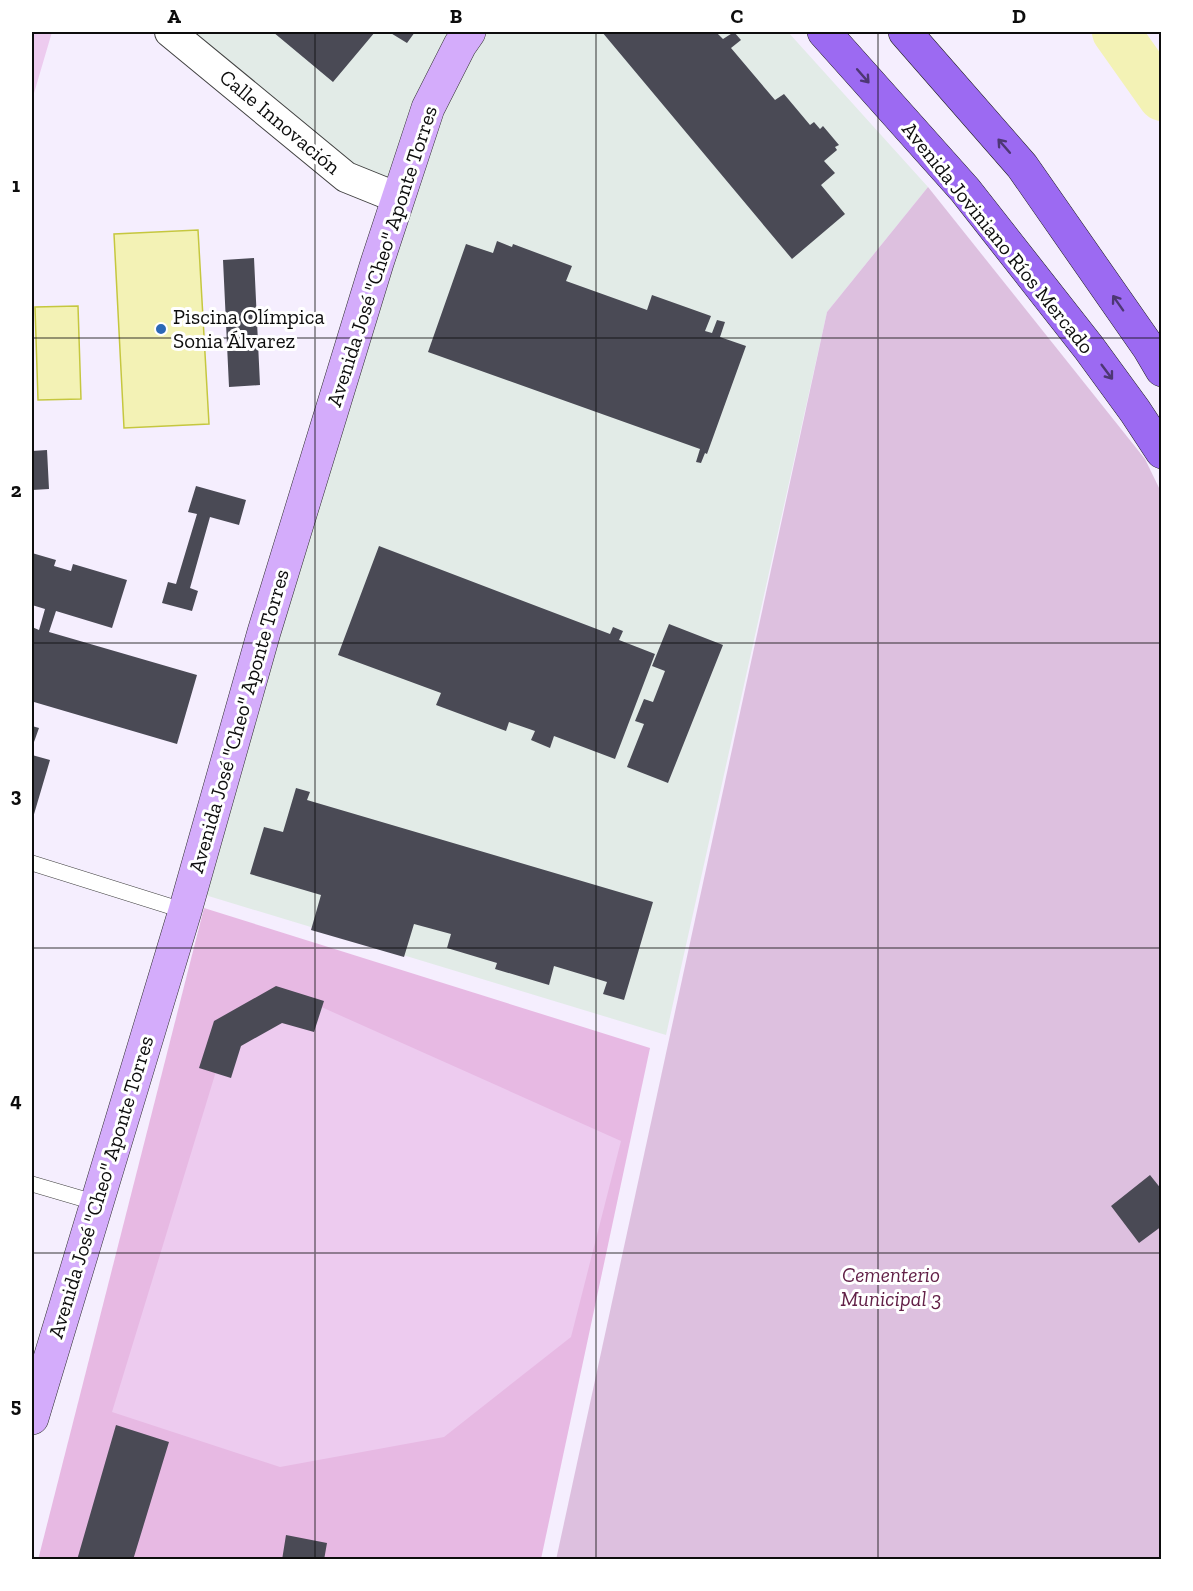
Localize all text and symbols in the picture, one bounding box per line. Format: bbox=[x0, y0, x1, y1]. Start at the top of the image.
text: A bbox=[167, 4, 181, 28]
text: B bbox=[450, 4, 462, 28]
text: C bbox=[731, 4, 744, 28]
text: D bbox=[1012, 4, 1026, 28]
street label: Calle Innovación bbox=[215, 64, 346, 179]
one-way arrow bbox=[856, 68, 870, 83]
street label: Avenida José "Cheo" Aponte Torres bbox=[321, 102, 442, 409]
street label: Avenida Joviniano Ríos Mercado bbox=[897, 117, 1100, 359]
one-way arrow bbox=[997, 138, 1011, 153]
text: 1 bbox=[12, 173, 20, 197]
one-way arrow bbox=[1112, 296, 1124, 312]
place label: Piscina Olímpica Sonia Álvarez bbox=[173, 304, 325, 353]
marker: Piscina Olímpica Sonia Álvarez bbox=[154, 322, 168, 336]
one-way arrow bbox=[1100, 364, 1113, 380]
text: 2 bbox=[11, 478, 22, 502]
street label: Avenida José "Cheo" Aponte Torres bbox=[183, 566, 294, 876]
text: 3 bbox=[11, 783, 22, 807]
street label: Avenida José "Cheo" Aponte Torres bbox=[43, 1033, 159, 1341]
text: 4 bbox=[10, 1088, 22, 1112]
park label: Cementerio Municipal 3 bbox=[840, 1262, 942, 1311]
text: 5 bbox=[11, 1393, 21, 1417]

